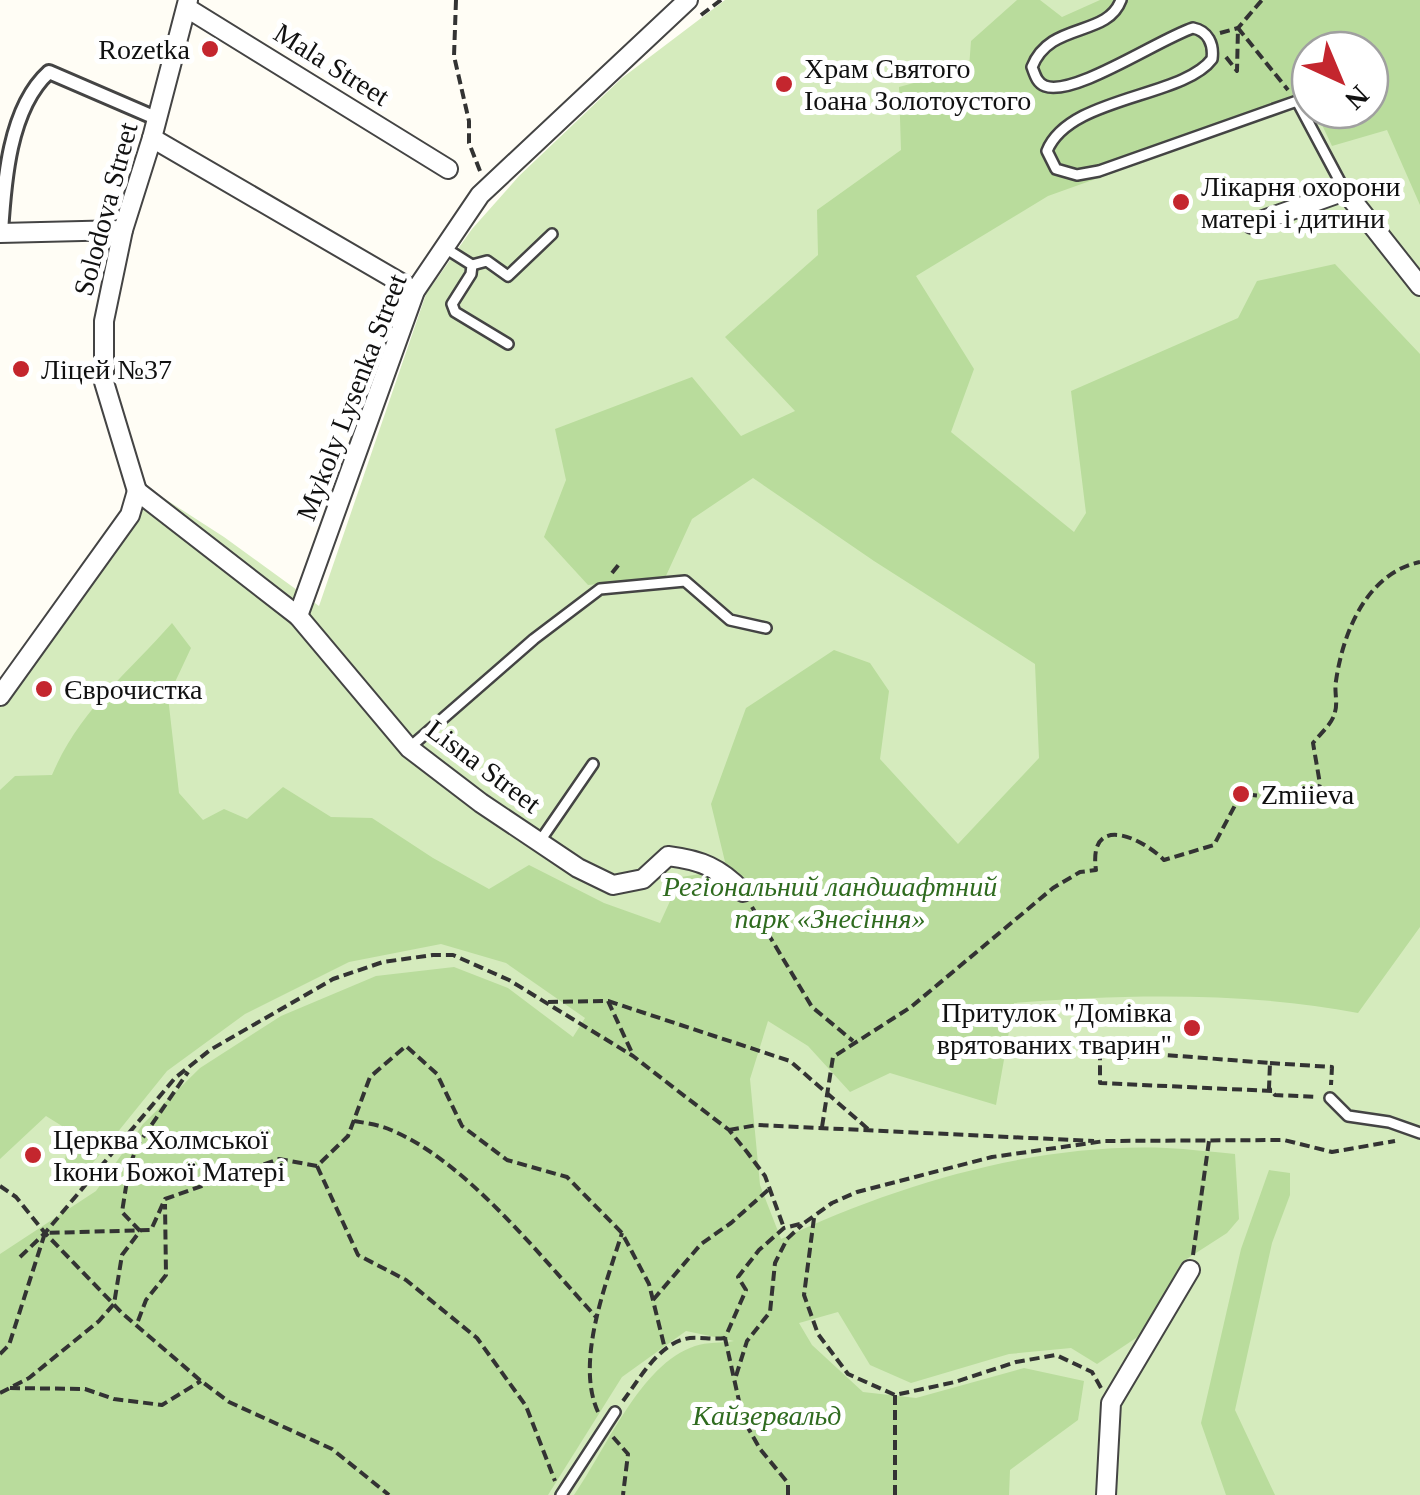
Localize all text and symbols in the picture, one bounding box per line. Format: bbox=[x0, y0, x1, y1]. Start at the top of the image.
street label: Mala Street bbox=[268, 17, 395, 112]
north arrow bbox=[1290, 30, 1390, 130]
place label: Rozetka bbox=[98, 34, 191, 65]
marker: Rozetka bbox=[199, 38, 221, 60]
place label: Храм Святого Іоана Золотоустого bbox=[804, 53, 1031, 116]
marker: Храм Святого Іоана Золотоустого bbox=[773, 73, 795, 95]
text: N bbox=[1339, 79, 1375, 116]
street label: Solodova Street bbox=[67, 119, 144, 299]
place label: Лікарня охорони матері і дитини bbox=[1201, 171, 1400, 234]
marker: Лікарня охорони матері і дитини bbox=[1170, 191, 1192, 213]
street label: Mykoly Lysenka Street bbox=[290, 269, 413, 525]
place label: Ліцей №37 bbox=[41, 354, 172, 385]
marker: Ліцей №37 bbox=[10, 358, 32, 380]
place label: Єврочистка bbox=[64, 674, 203, 705]
marker: Єврочистка bbox=[33, 678, 55, 700]
street label: Lisna Street bbox=[421, 714, 547, 819]
place label: Zmiieva bbox=[1261, 779, 1355, 810]
marker: Zmiieva bbox=[1230, 783, 1252, 805]
park label: Регіональний ландшафтний парк «Знесіння» bbox=[662, 871, 997, 934]
place label: Притулок "Домівка врятованих тварин" bbox=[937, 997, 1173, 1060]
marker: Притулок "Домівка врятованих тварин" bbox=[1181, 1017, 1203, 1039]
place label: Церква Холмської Ікони Божої Матері bbox=[53, 1124, 286, 1187]
marker: Церква Холмської Ікони Божої Матері bbox=[22, 1144, 44, 1166]
park label: Кайзервальд bbox=[691, 1400, 842, 1431]

